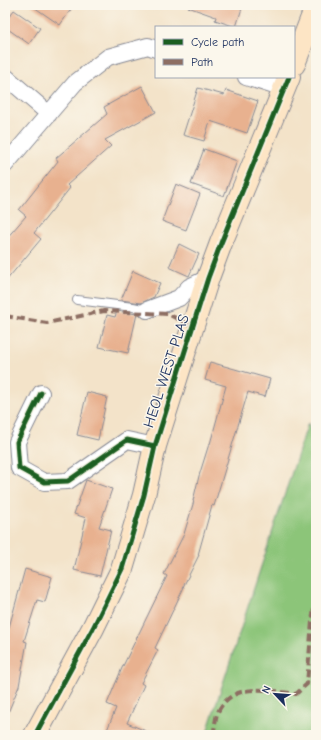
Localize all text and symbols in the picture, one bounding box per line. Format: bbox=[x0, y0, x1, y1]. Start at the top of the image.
legend bbox=[155, 26, 295, 78]
text: Cycle path bbox=[191, 35, 244, 49]
text: Path bbox=[191, 55, 213, 69]
street label: HEOL WEST PLAS bbox=[139, 312, 193, 430]
north arrow bbox=[255, 674, 295, 714]
text: N bbox=[259, 684, 274, 696]

